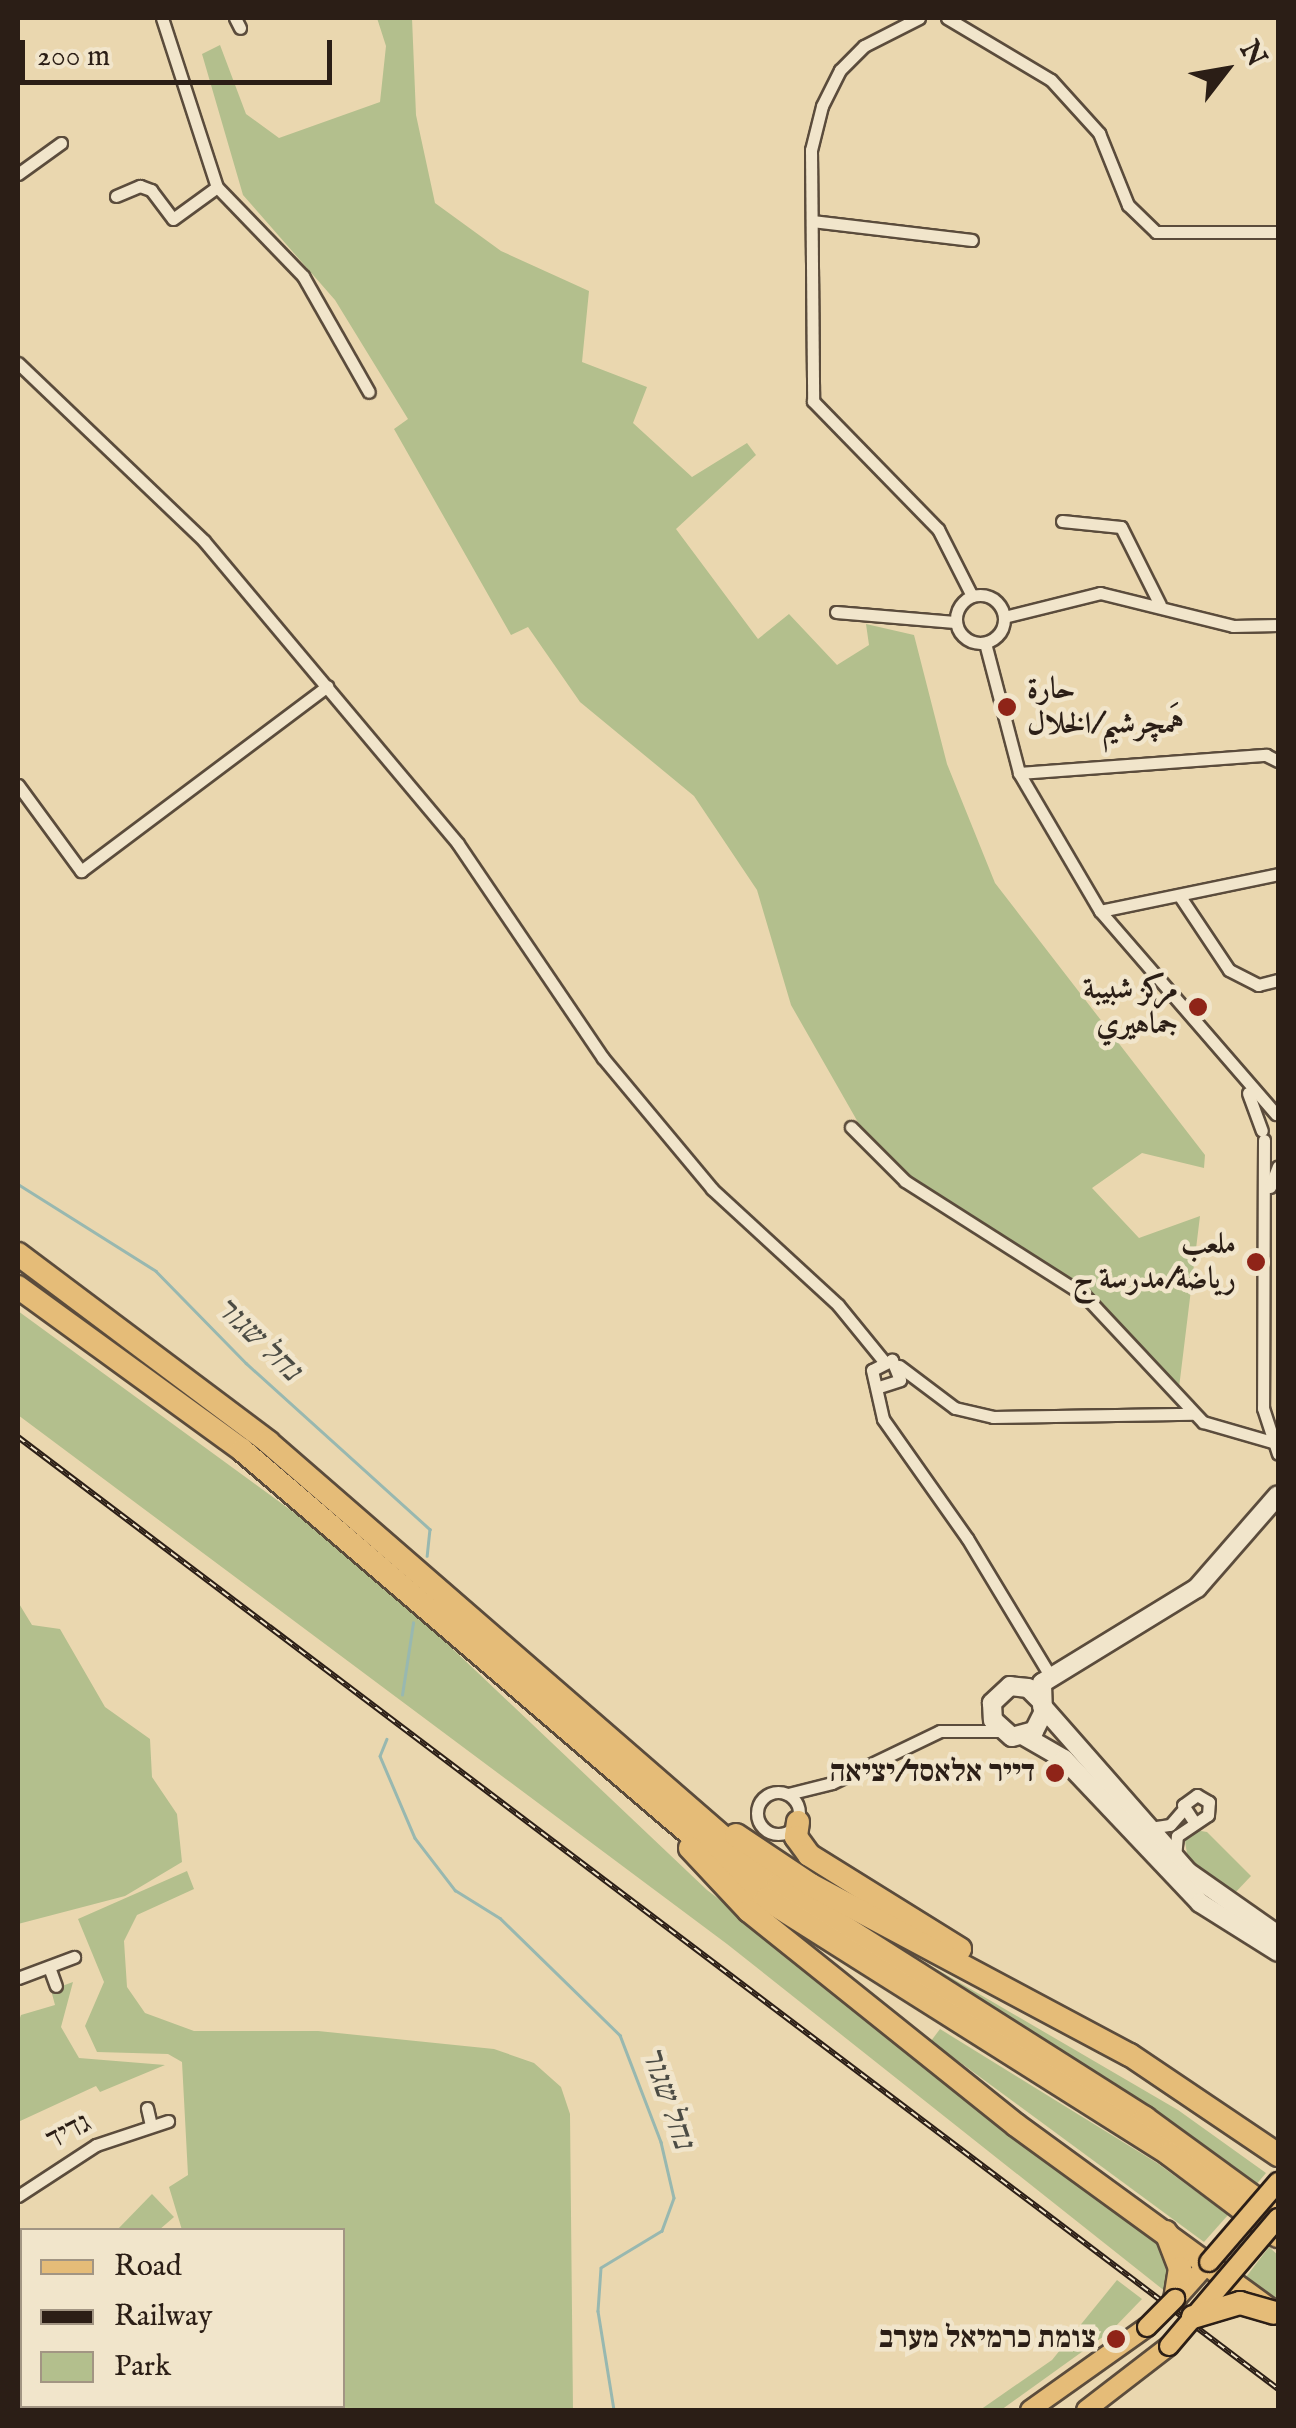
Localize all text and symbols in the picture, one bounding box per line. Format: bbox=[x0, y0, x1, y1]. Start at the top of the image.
scale bar bbox=[25, 20, 338, 82]
north arrow bbox=[1176, 20, 1276, 120]
text: N bbox=[1231, 35, 1273, 74]
text: 200 m bbox=[37, 38, 110, 76]
place label: حارة هَمچرشيم/الخلال bbox=[1027, 672, 1184, 742]
marker: حارة هَمچرشيم/الخلال bbox=[996, 696, 1018, 718]
place label: مركز شبيبة جماهيري bbox=[1083, 972, 1178, 1042]
marker: مركز شبيبة جماهيري bbox=[1187, 996, 1209, 1018]
place label: ملعب رياضة/مدرسة ج bbox=[1073, 1227, 1236, 1298]
marker: ملعب رياضة/مدرسة ج bbox=[1245, 1251, 1267, 1273]
water label: נחל שגור bbox=[206, 1290, 308, 1390]
place label: דייר אלאסד/יציאה bbox=[829, 1755, 1035, 1791]
marker: דייר אלאסד/יציאה bbox=[1044, 1762, 1066, 1784]
water label: נחל שגור bbox=[631, 2042, 701, 2154]
street label: גדיד bbox=[40, 2105, 98, 2159]
legend bbox=[20, 2228, 345, 2408]
text: Road bbox=[114, 2248, 182, 2286]
text: Railway bbox=[114, 2298, 212, 2336]
place label: צומת כרמיאל מערב bbox=[879, 2321, 1096, 2357]
marker: צומת כרמיאל מערב bbox=[1105, 2328, 1127, 2350]
text: Park bbox=[114, 2348, 171, 2386]

